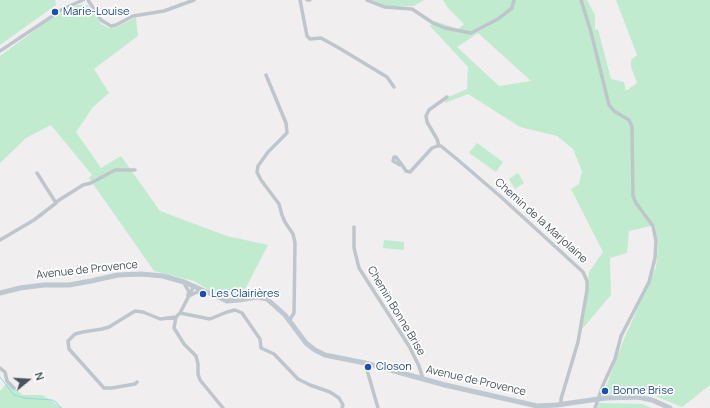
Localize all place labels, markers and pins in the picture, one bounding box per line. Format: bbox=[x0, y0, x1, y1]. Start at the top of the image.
place label: Marie-Louise bbox=[63, 5, 129, 19]
marker: Marie-Louise bbox=[50, 7, 60, 17]
place label: Les Clairières bbox=[211, 287, 279, 301]
marker: Les Clairières bbox=[198, 289, 208, 299]
place label: Closon bbox=[376, 360, 412, 374]
marker: Closon bbox=[363, 362, 373, 372]
place label: Bonne Brise bbox=[613, 384, 673, 398]
marker: Bonne Brise bbox=[600, 386, 610, 396]

